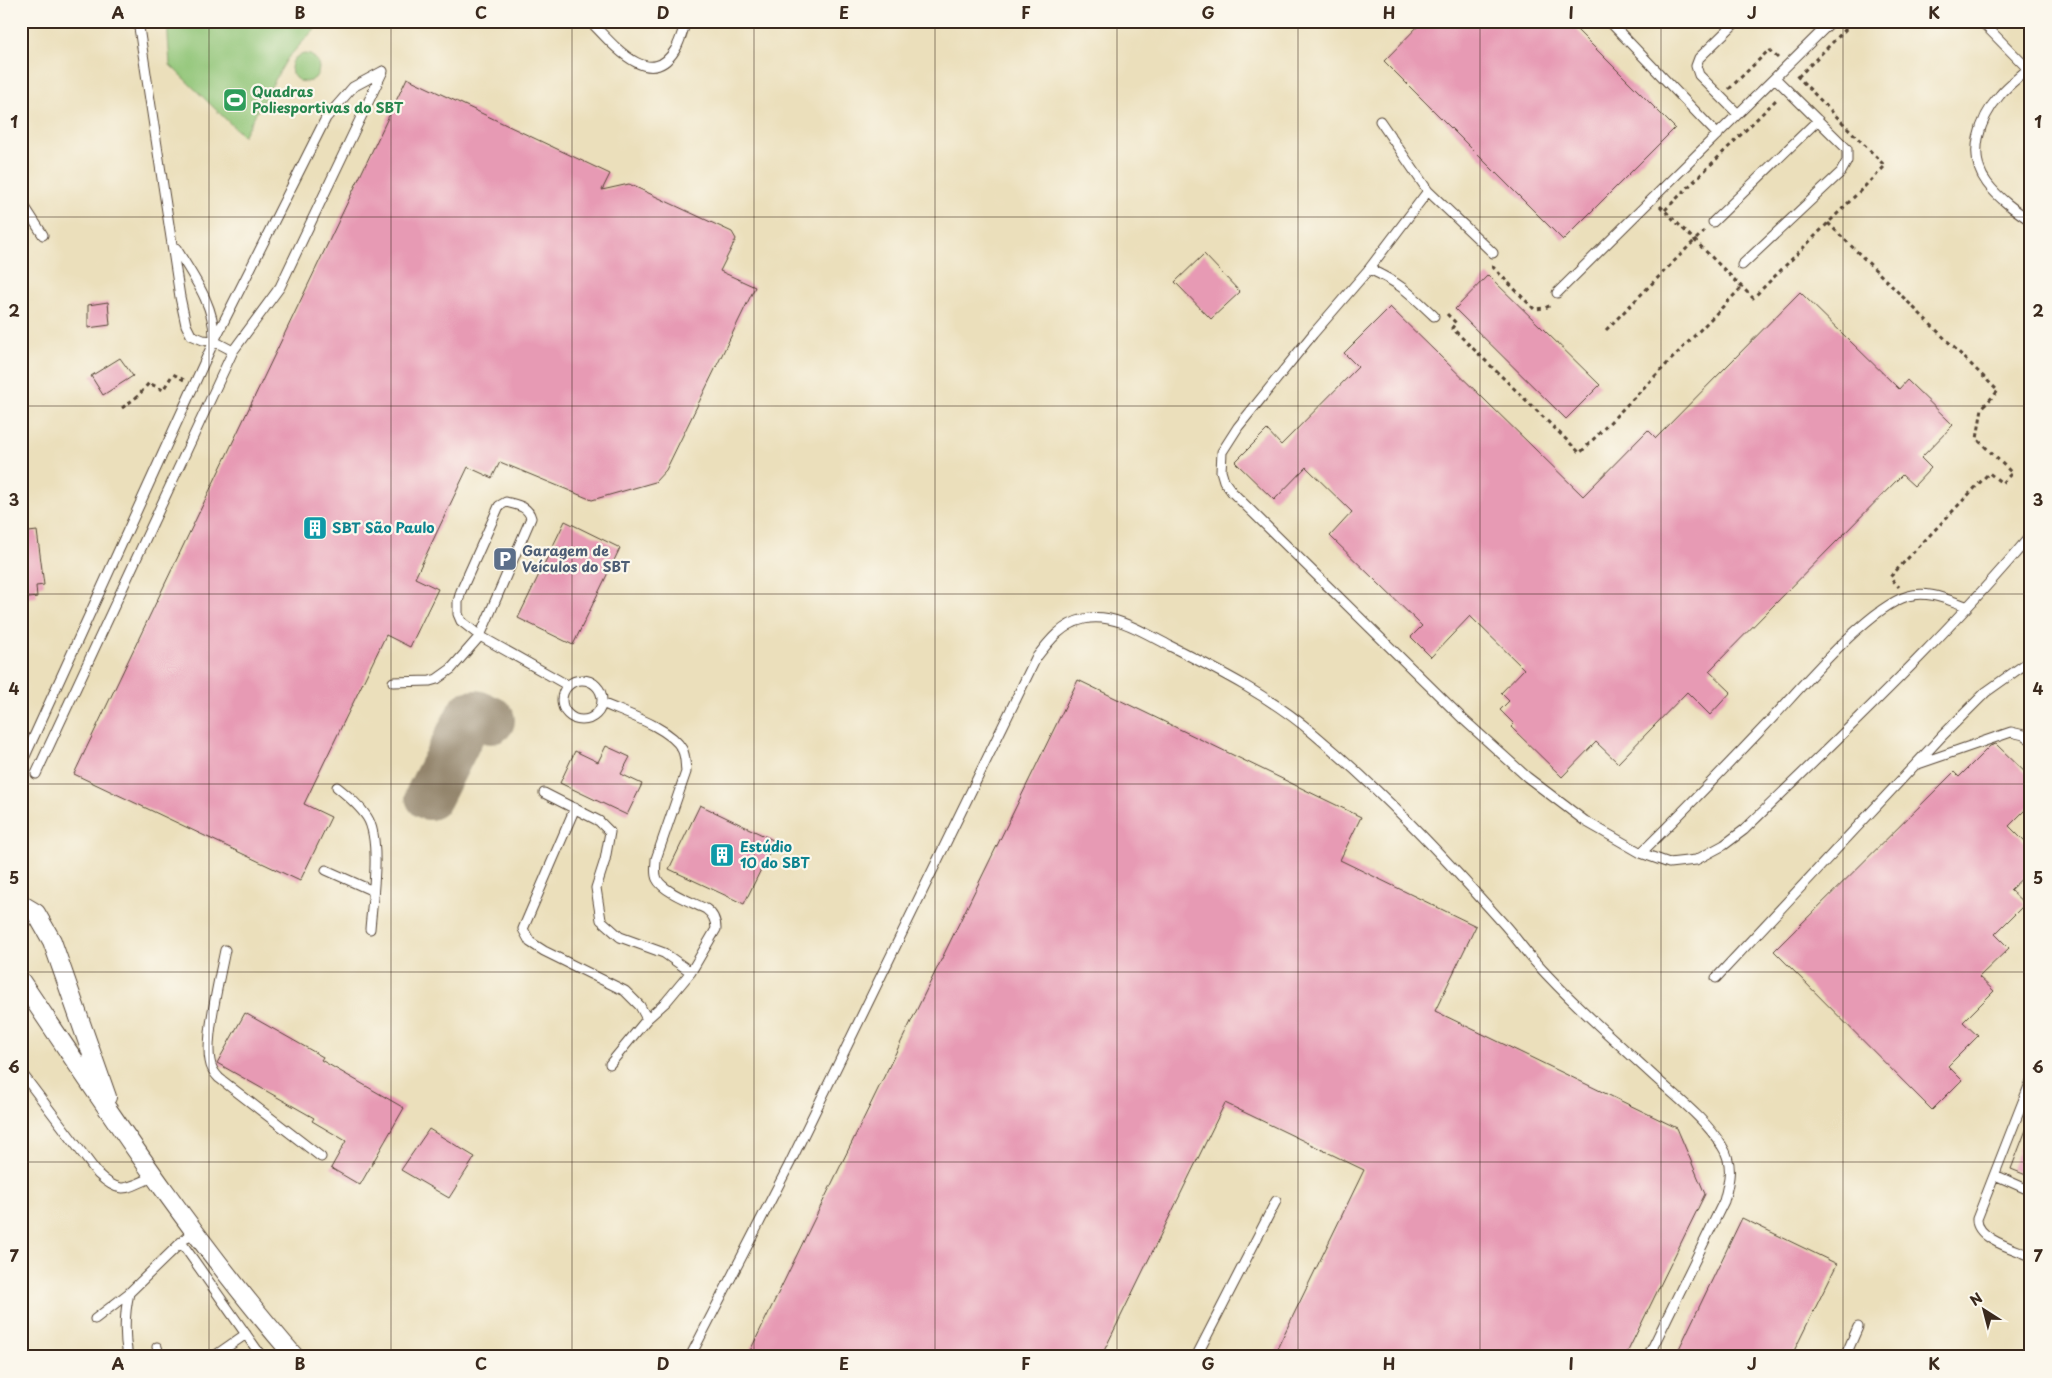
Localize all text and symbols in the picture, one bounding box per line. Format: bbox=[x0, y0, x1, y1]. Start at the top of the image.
text: A bbox=[112, 0, 125, 24]
text: B bbox=[295, 0, 306, 24]
text: C bbox=[475, 0, 487, 24]
text: D bbox=[657, 0, 669, 24]
text: E bbox=[839, 0, 849, 24]
text: F bbox=[1021, 0, 1031, 24]
text: G bbox=[1201, 0, 1215, 24]
text: H bbox=[1383, 0, 1395, 24]
text: I bbox=[1568, 0, 1574, 24]
text: J bbox=[1747, 0, 1757, 24]
text: K bbox=[1928, 0, 1940, 24]
place label: Quadras Poliesportivas do SBT bbox=[252, 81, 404, 118]
sports icon: Quadras Poliesportivas do SBT bbox=[222, 87, 248, 113]
text: 1 bbox=[10, 109, 18, 133]
text: 1 bbox=[2034, 109, 2042, 133]
text: 2 bbox=[8, 298, 20, 322]
text: 2 bbox=[2032, 298, 2044, 322]
text: 3 bbox=[9, 487, 19, 511]
text: 3 bbox=[2033, 487, 2043, 511]
building icon: SBT São Paulo bbox=[302, 515, 328, 541]
place label: SBT São Paulo bbox=[332, 517, 434, 538]
place label: Garagem de Veículos do SBT bbox=[522, 540, 631, 577]
parking icon: Garagem de Veículos do SBT bbox=[492, 546, 518, 572]
text: 4 bbox=[9, 676, 20, 700]
text: 4 bbox=[2033, 676, 2044, 700]
place label: Estúdio 10 do SBT bbox=[740, 836, 810, 873]
building icon: Estúdio 10 do SBT bbox=[709, 842, 735, 868]
text: 5 bbox=[9, 865, 19, 889]
text: 5 bbox=[2033, 865, 2043, 889]
text: 6 bbox=[8, 1054, 20, 1078]
text: 6 bbox=[2032, 1054, 2044, 1078]
text: 7 bbox=[9, 1243, 19, 1267]
text: 7 bbox=[2033, 1243, 2043, 1267]
north arrow bbox=[1960, 1286, 2010, 1336]
text: N bbox=[1965, 1287, 1987, 1311]
text: A bbox=[112, 1351, 125, 1375]
text: B bbox=[295, 1351, 306, 1375]
text: C bbox=[475, 1351, 487, 1375]
text: D bbox=[657, 1351, 669, 1375]
text: E bbox=[839, 1351, 849, 1375]
text: F bbox=[1021, 1351, 1031, 1375]
text: G bbox=[1201, 1351, 1215, 1375]
text: H bbox=[1383, 1351, 1395, 1375]
text: I bbox=[1568, 1351, 1574, 1375]
text: J bbox=[1747, 1351, 1757, 1375]
text: K bbox=[1928, 1351, 1940, 1375]

